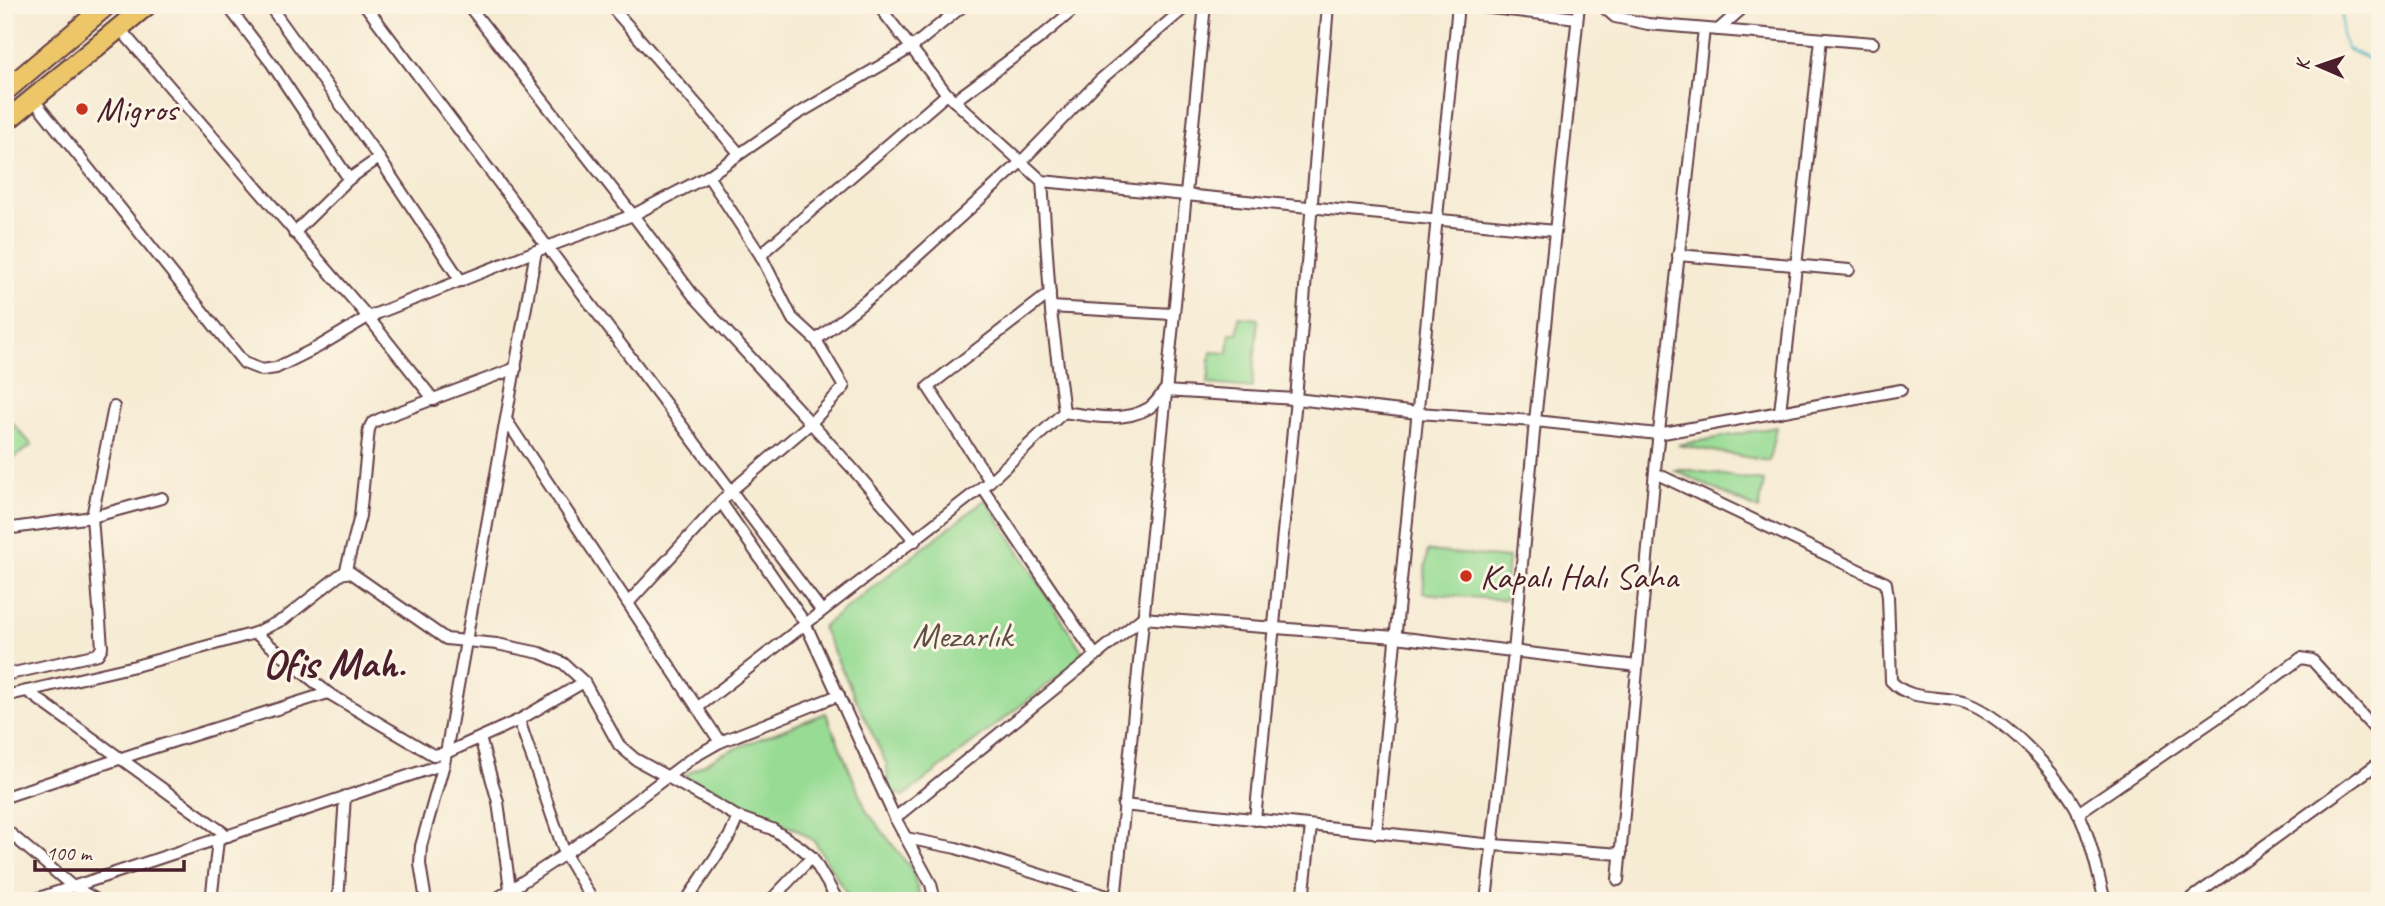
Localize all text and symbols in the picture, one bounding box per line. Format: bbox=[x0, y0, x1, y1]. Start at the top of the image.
north arrow bbox=[2284, 32, 2354, 102]
text: K bbox=[2291, 56, 2315, 71]
place label: Migros bbox=[96, 87, 180, 132]
marker: Migros bbox=[74, 101, 90, 117]
place label: Kapalı Halı Saha bbox=[1480, 554, 1680, 599]
marker: Kapalı Halı Saha bbox=[1458, 568, 1474, 584]
park label: Mezarlık bbox=[912, 613, 1015, 658]
district label: Ofis Mah. bbox=[263, 637, 406, 690]
scale bar bbox=[35, 829, 184, 873]
text: 100 m bbox=[46, 840, 93, 866]

